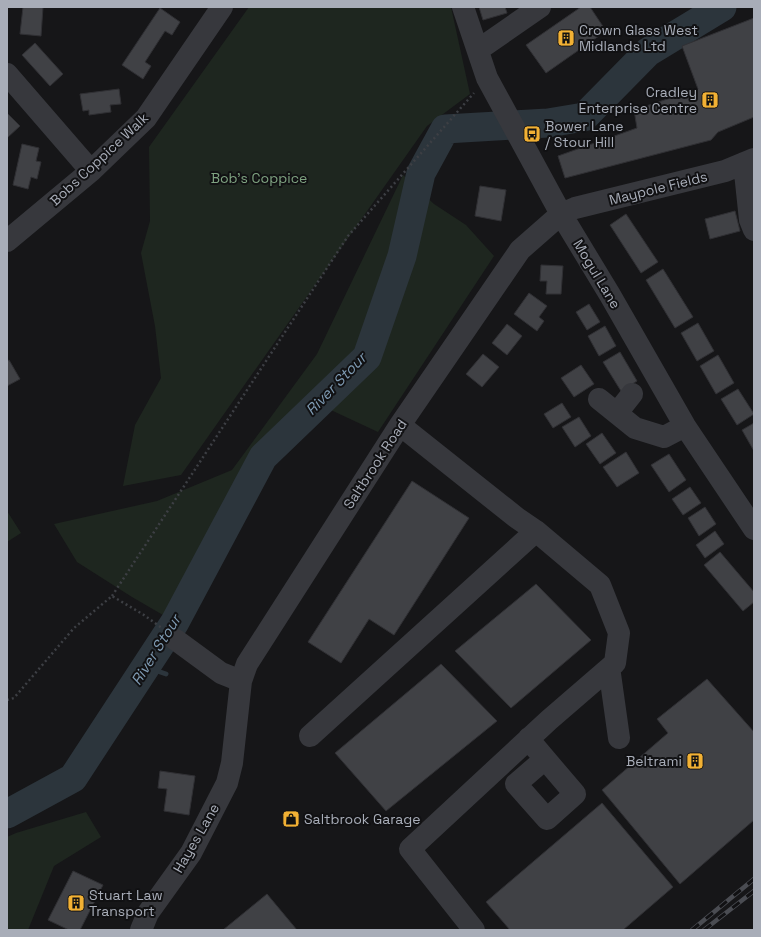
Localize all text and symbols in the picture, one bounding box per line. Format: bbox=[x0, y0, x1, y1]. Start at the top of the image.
place label: Crown Glass West Midlands Ltd bbox=[579, 21, 698, 55]
building icon: Crown Glass West Midlands Ltd bbox=[556, 28, 576, 48]
place label: Cradley Enterprise Centre bbox=[579, 83, 697, 117]
building icon: Cradley Enterprise Centre bbox=[700, 90, 720, 110]
street label: Bobs Coppice Walk bbox=[46, 108, 152, 209]
place label: Bower Lane / Stour Hill bbox=[545, 117, 624, 151]
bus stop icon: Bower Lane / Stour Hill bbox=[522, 124, 542, 144]
street label: Maypole Fields bbox=[607, 167, 709, 209]
park label: Bob's Coppice bbox=[211, 169, 307, 187]
street label: Mogul Lane bbox=[569, 236, 625, 312]
water label: River Stour bbox=[301, 348, 371, 419]
street label: Saltbrook Road bbox=[339, 416, 411, 512]
water label: River Stour bbox=[127, 610, 185, 688]
building icon: Beltrami bbox=[685, 751, 705, 771]
place label: Beltrami bbox=[626, 752, 682, 770]
street label: Hayes Lane bbox=[169, 800, 223, 876]
shop icon: Saltbrook Garage bbox=[281, 809, 301, 829]
place label: Saltbrook Garage bbox=[304, 810, 420, 828]
place label: Stuart Law Transport bbox=[89, 886, 163, 920]
building icon: Stuart Law Transport bbox=[66, 893, 86, 913]

